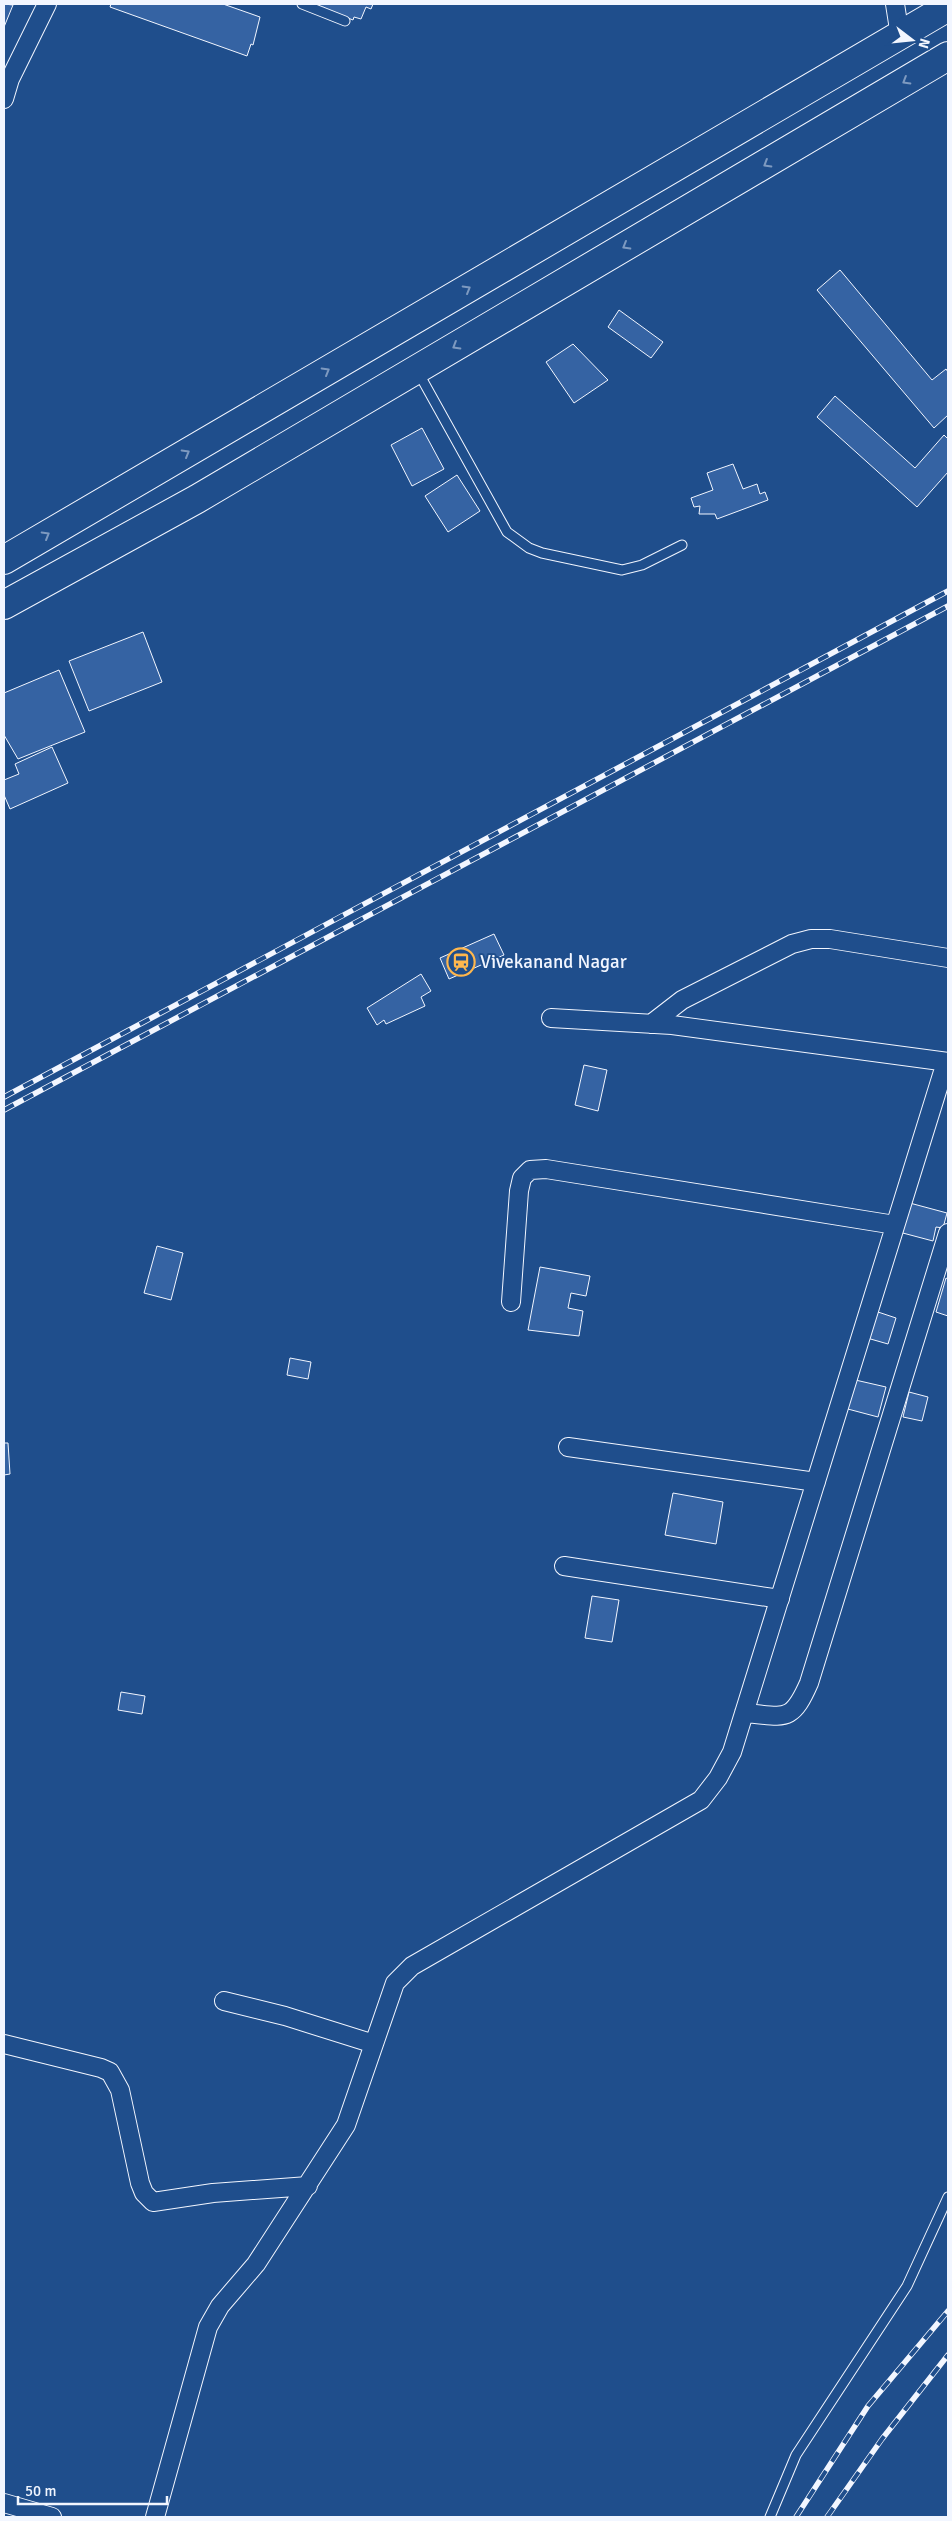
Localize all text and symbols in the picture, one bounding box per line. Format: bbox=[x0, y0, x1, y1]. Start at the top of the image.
north arrow bbox=[887, 15, 937, 65]
text: N bbox=[915, 36, 934, 50]
one-way arrow bbox=[903, 74, 912, 84]
one-way arrow bbox=[763, 157, 772, 167]
one-way arrow bbox=[623, 240, 632, 250]
one-way arrow bbox=[461, 286, 470, 296]
one-way arrow bbox=[452, 339, 461, 349]
one-way arrow bbox=[321, 368, 330, 378]
one-way arrow bbox=[181, 450, 190, 460]
one-way arrow bbox=[40, 532, 49, 542]
station icon: Vivekanand Nagar bbox=[446, 947, 476, 977]
place label: Vivekanand Nagar bbox=[480, 950, 627, 974]
scale bar bbox=[18, 2474, 166, 2506]
text: 50 m bbox=[25, 2482, 56, 2500]

